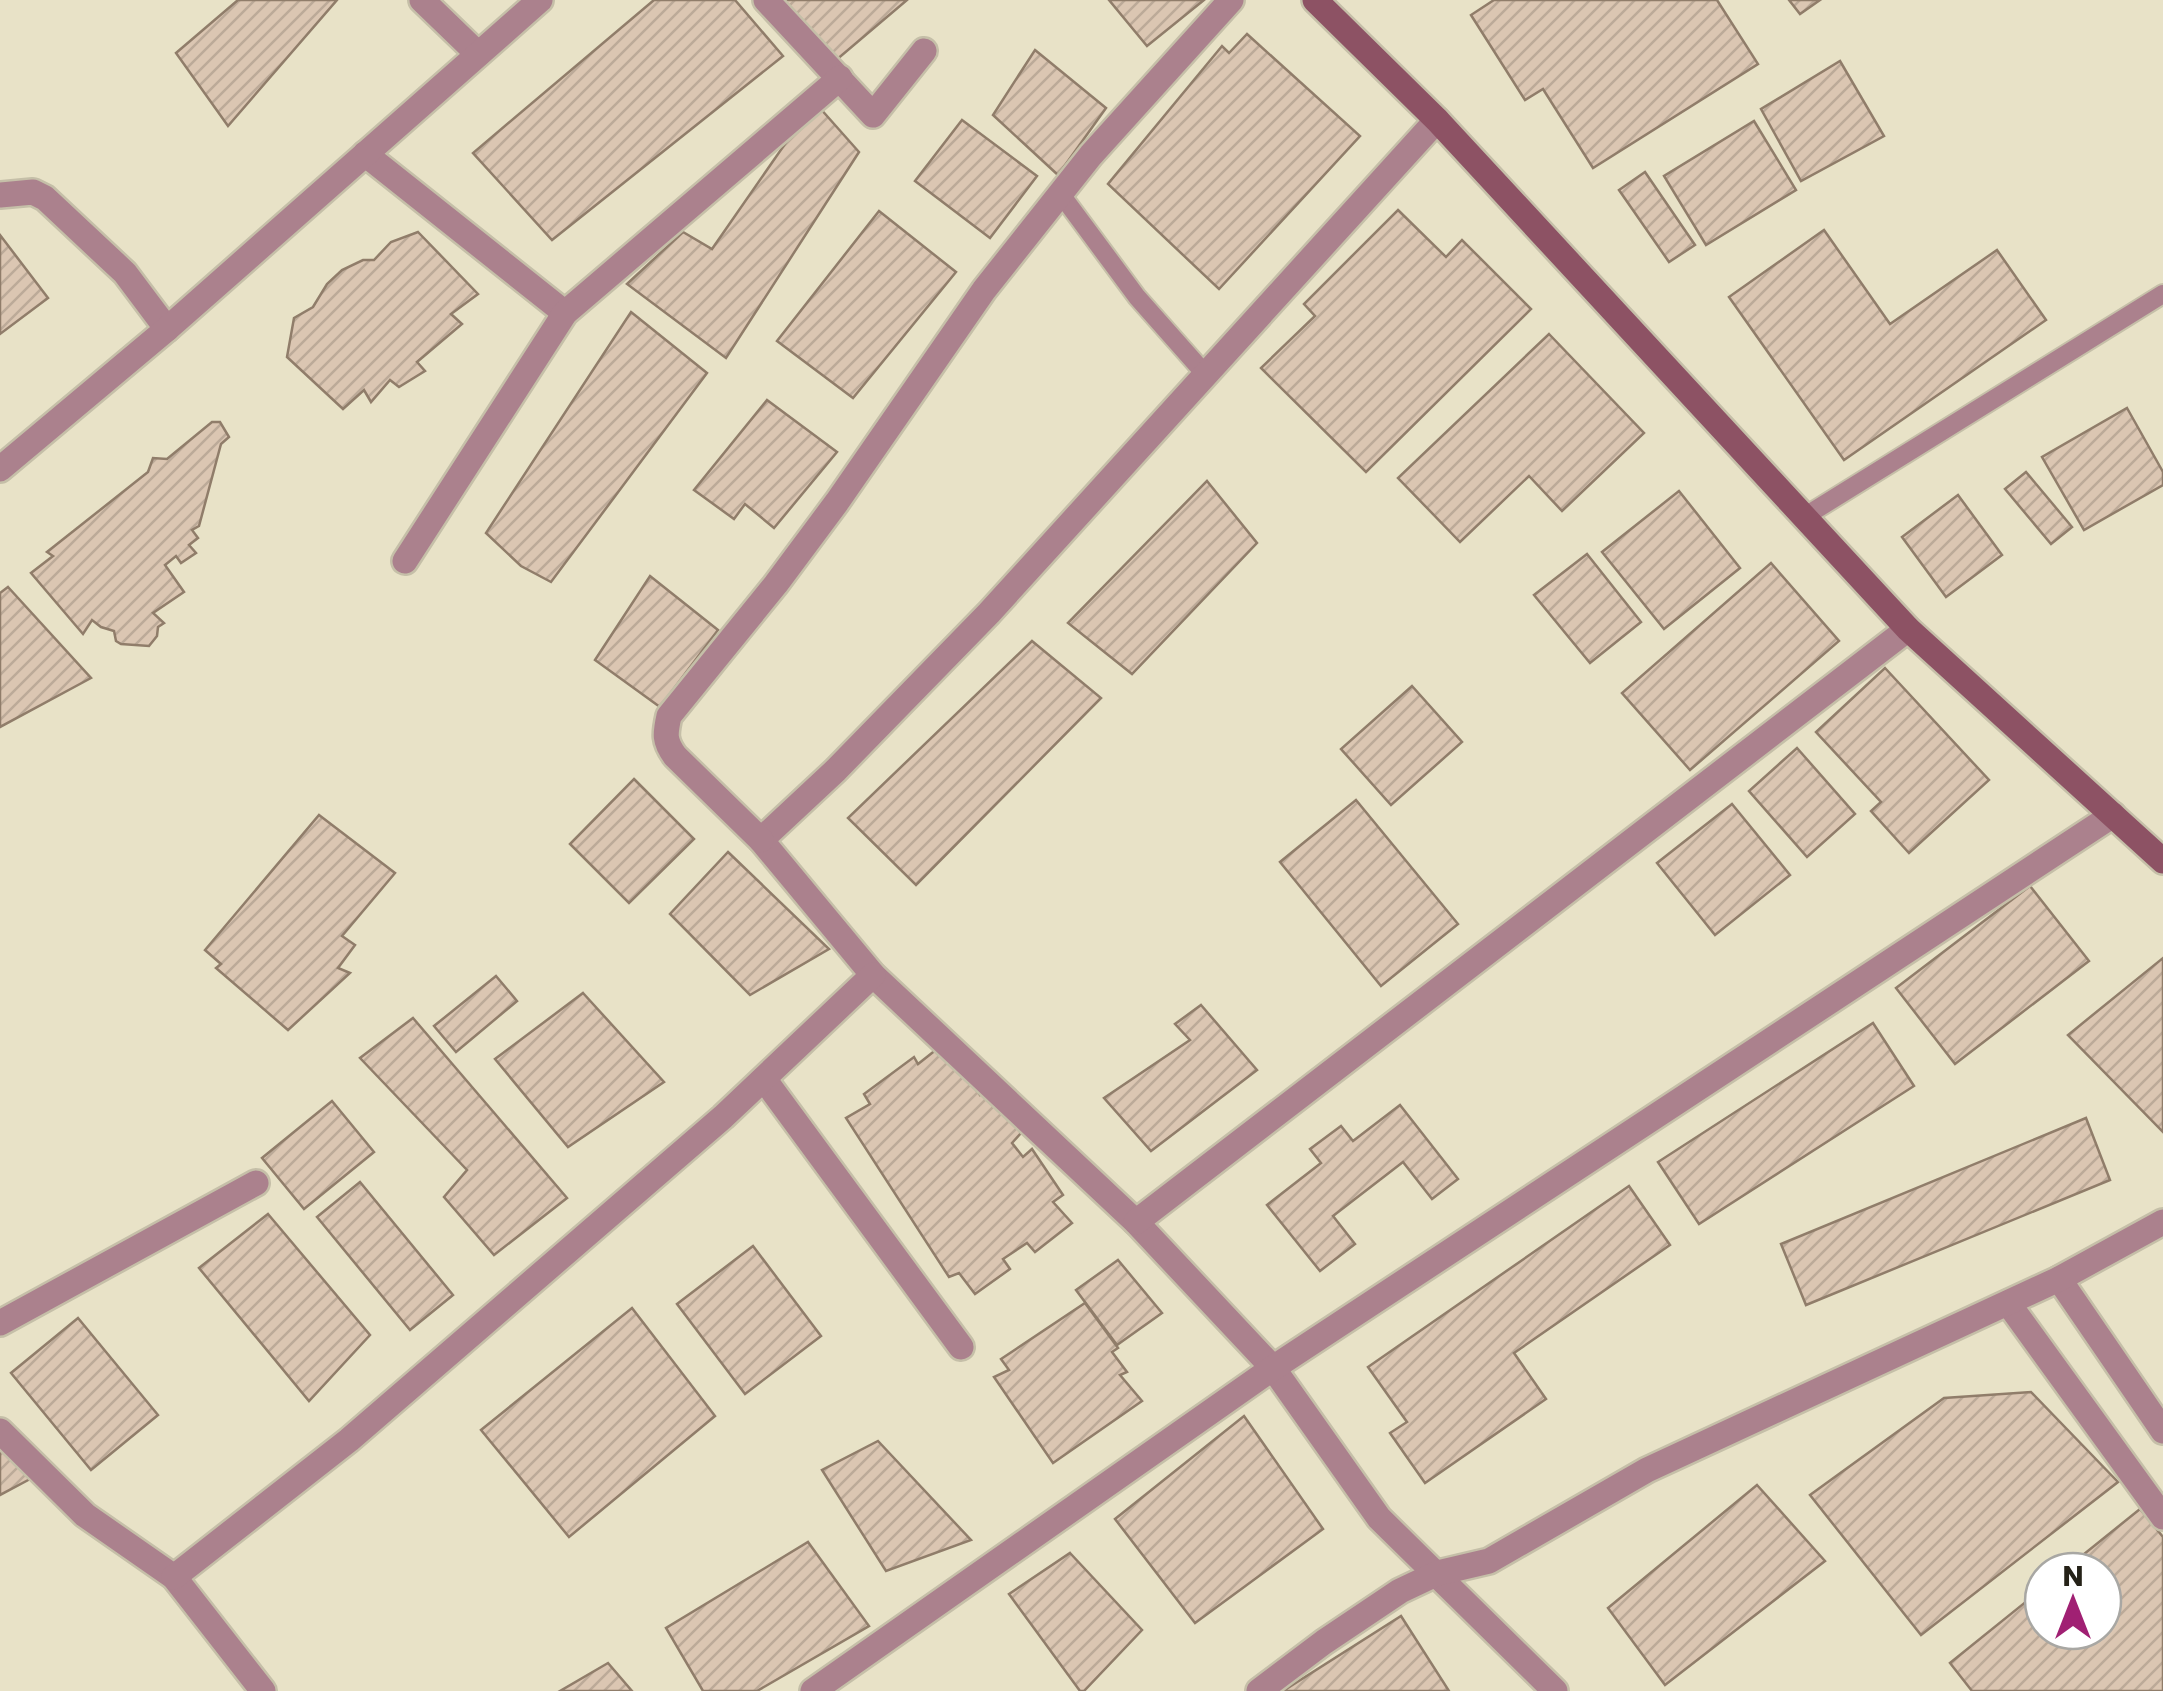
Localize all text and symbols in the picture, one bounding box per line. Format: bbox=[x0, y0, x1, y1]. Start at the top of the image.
north arrow bbox=[2023, 1551, 2123, 1651]
text: N bbox=[2062, 1557, 2084, 1596]

